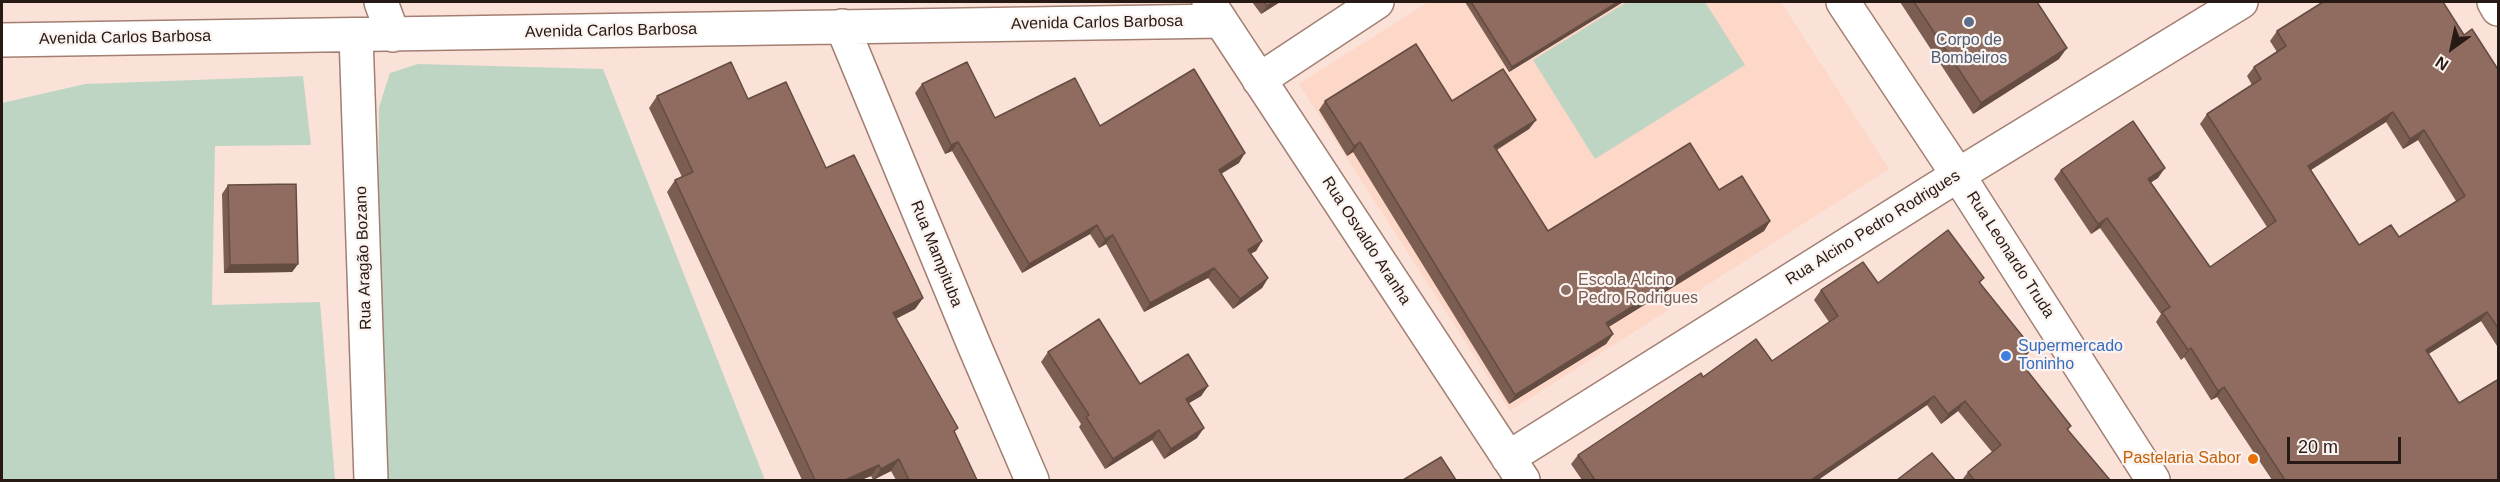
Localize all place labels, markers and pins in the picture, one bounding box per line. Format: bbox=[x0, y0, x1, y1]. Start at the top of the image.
marker: Corpo de Bombeiros bbox=[1962, 15, 1976, 29]
place label: Corpo de Bombeiros bbox=[1931, 31, 2007, 69]
place label: Escola Alcino Pedro Rodrigues bbox=[1578, 271, 1698, 309]
marker: Escola Alcino Pedro Rodrigues bbox=[1559, 283, 1573, 297]
place label: Supermercado Toninho bbox=[2018, 337, 2123, 375]
marker: Supermercado Toninho bbox=[1999, 349, 2013, 363]
place label: Pastelaria Sabor bbox=[2123, 449, 2241, 469]
marker: Pastelaria Sabor bbox=[2246, 452, 2260, 466]

